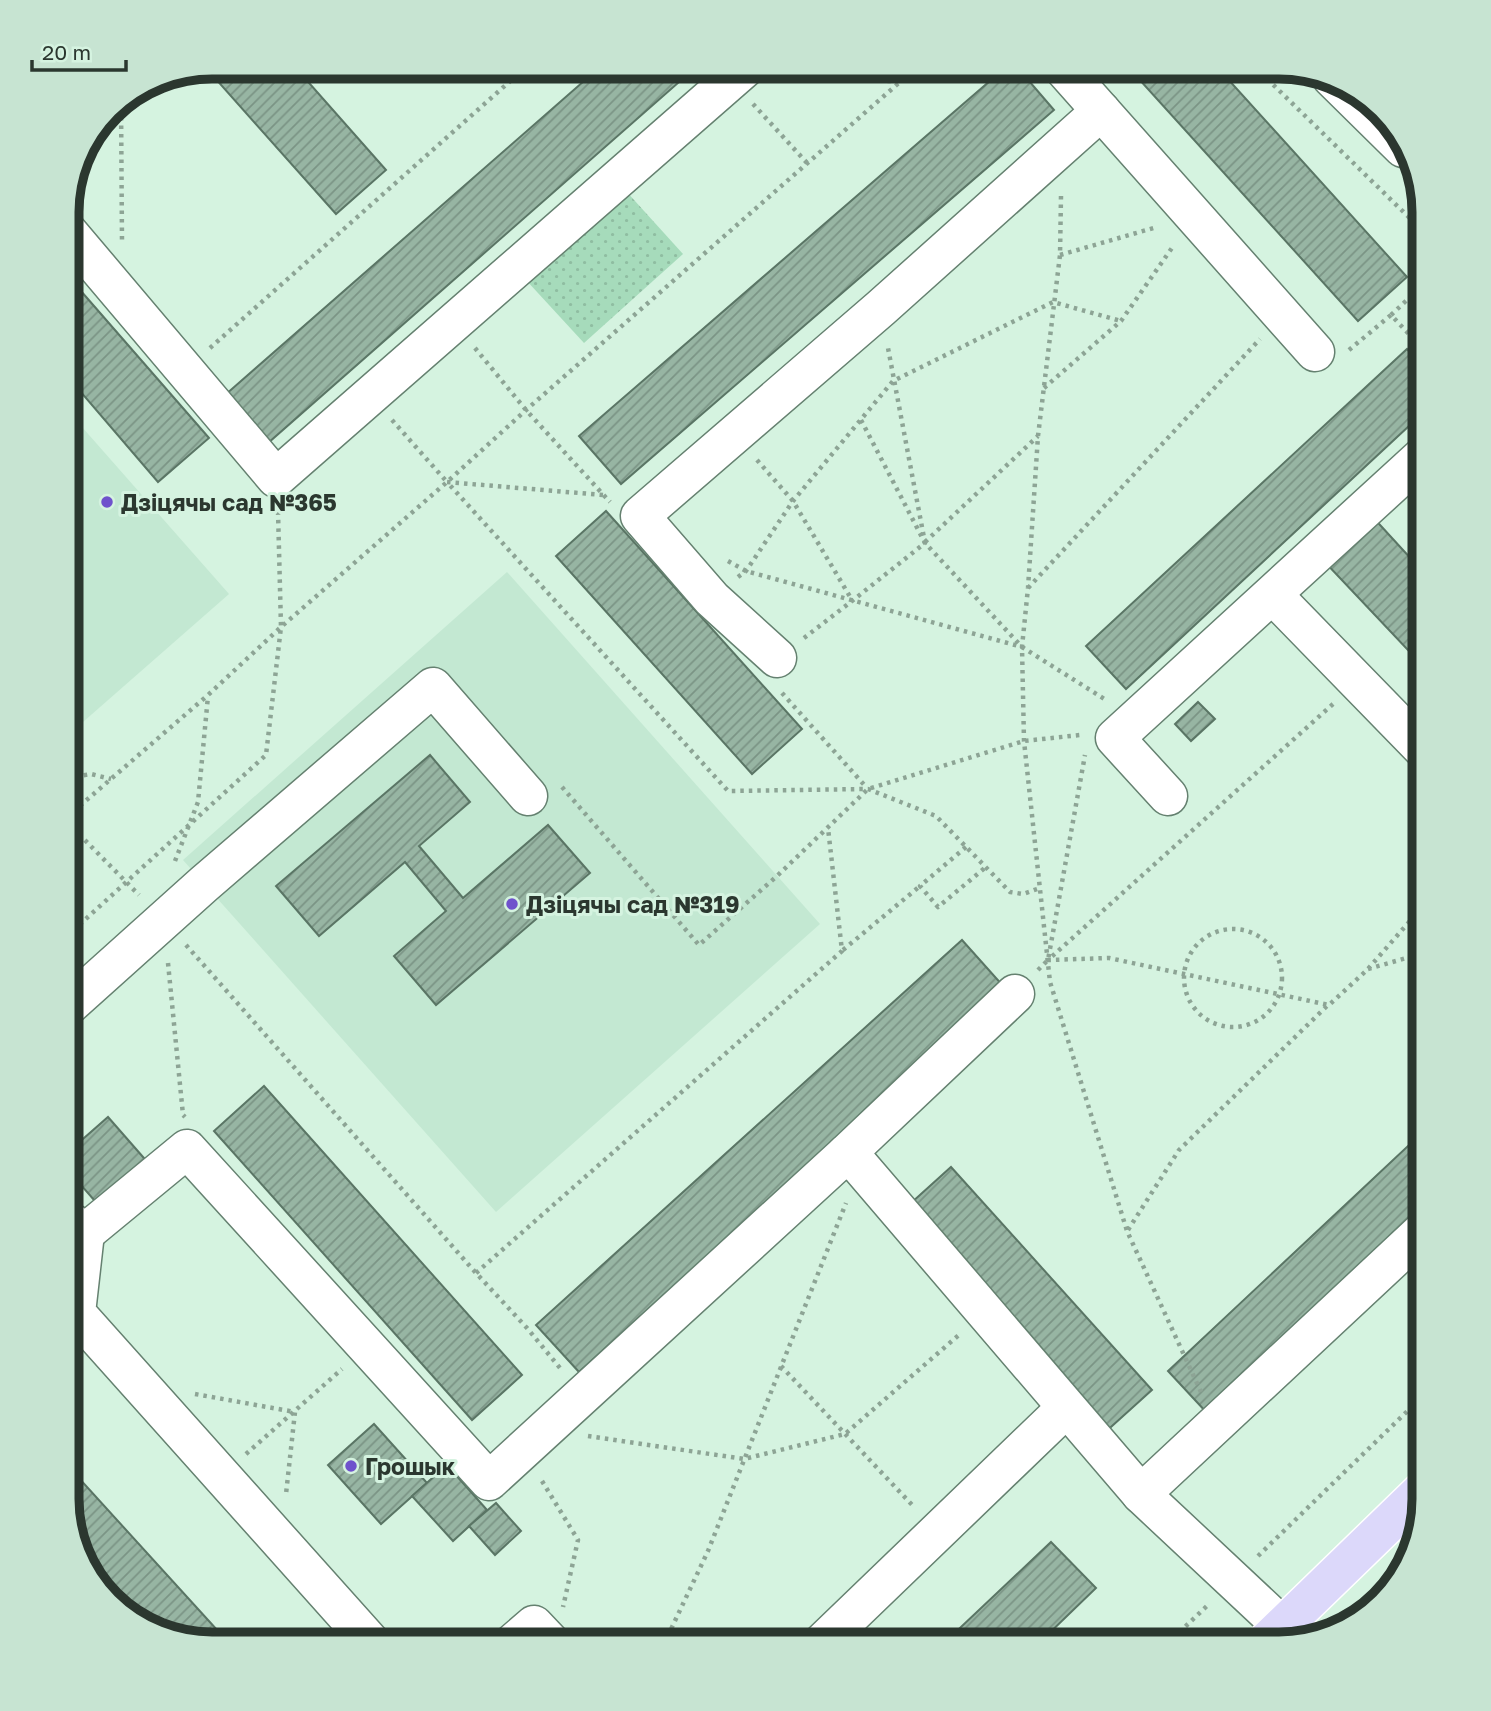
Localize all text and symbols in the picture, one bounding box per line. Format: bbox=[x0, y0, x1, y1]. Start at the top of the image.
scale bar bbox=[32, 28, 126, 72]
text: 20 m bbox=[42, 39, 91, 65]
place label: Дзіцячы сад №365 bbox=[121, 488, 337, 516]
marker: Дзіцячы сад №365 bbox=[99, 494, 115, 510]
place label: Дзіцячы сад №319 bbox=[526, 890, 740, 918]
marker: Дзіцячы сад №319 bbox=[504, 896, 520, 912]
place label: Грошык bbox=[365, 1452, 456, 1480]
marker: Грошык bbox=[343, 1458, 359, 1474]

